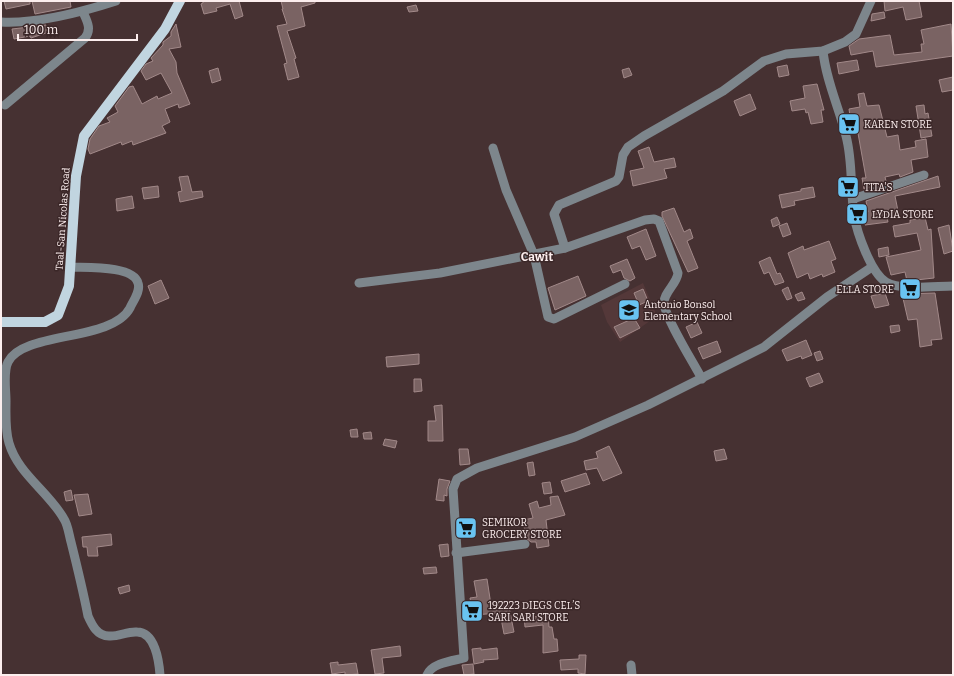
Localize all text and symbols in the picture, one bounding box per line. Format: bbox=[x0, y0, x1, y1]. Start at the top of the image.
scale bar bbox=[18, 16, 137, 42]
text: 100 m bbox=[24, 23, 59, 37]
supermarket icon: KAREN STORE bbox=[836, 111, 862, 137]
place label: KAREN STORE bbox=[864, 119, 932, 131]
street label: Taal-San Nicolas Road bbox=[53, 167, 73, 271]
supermarket icon: TITA'S bbox=[835, 174, 861, 200]
place label: TITA'S bbox=[864, 182, 892, 194]
supermarket icon: LYDIA STORE bbox=[844, 201, 870, 227]
place label: LYDIA STORE bbox=[872, 209, 934, 221]
district label: Cawit bbox=[521, 250, 553, 264]
supermarket icon: ELLA STORE bbox=[897, 276, 923, 302]
place label: ELLA STORE bbox=[836, 284, 894, 296]
school or university icon: Antonio Bonsol Elementary School bbox=[616, 297, 642, 323]
place label: Antonio Bonsol Elementary School bbox=[644, 299, 732, 323]
supermarket icon: SEMIKOR GROCERY STORE bbox=[453, 515, 479, 541]
place label: SEMIKOR GROCERY STORE bbox=[482, 517, 562, 541]
supermarket icon: 192223 DIEGS CEL’S SARI SARI STORE bbox=[459, 598, 485, 624]
place label: 192223 DIEGS CEL’S SARI SARI STORE bbox=[488, 600, 580, 624]

